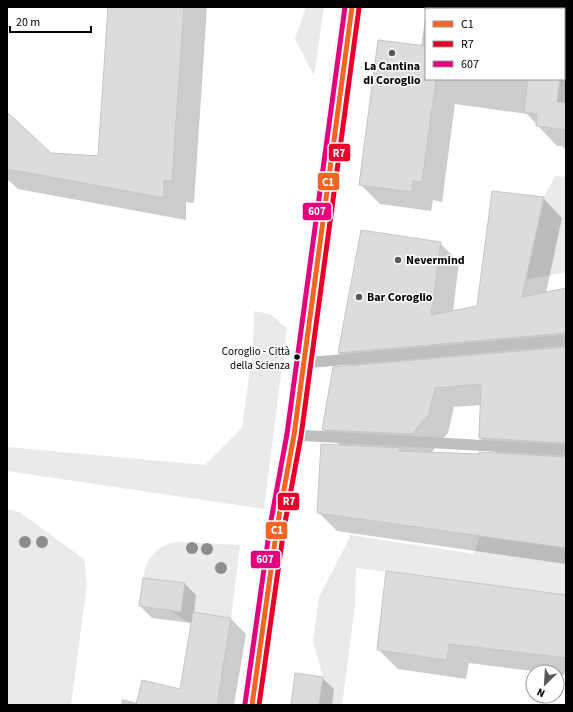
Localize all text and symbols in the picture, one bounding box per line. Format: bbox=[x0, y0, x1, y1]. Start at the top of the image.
scale bar bbox=[10, 8, 91, 34]
legend bbox=[425, 8, 565, 80]
text: 20 m bbox=[16, 14, 40, 31]
text: C1 bbox=[461, 16, 474, 33]
text: R7 bbox=[461, 36, 474, 53]
marker: La Cantina di Coroglio bbox=[387, 48, 397, 58]
text: 607 bbox=[461, 56, 479, 73]
place label: La Cantina di Coroglio bbox=[363, 58, 421, 89]
line badge: R7 bbox=[328, 143, 351, 162]
text: R7 bbox=[333, 146, 345, 161]
line badge: C1 bbox=[317, 172, 340, 191]
text: C1 bbox=[322, 175, 334, 190]
line badge: 607 bbox=[302, 202, 332, 221]
text: 607 bbox=[308, 204, 326, 219]
place label: Nevermind bbox=[406, 252, 465, 269]
marker: Nevermind bbox=[393, 255, 403, 265]
place label: Bar Coroglio bbox=[367, 289, 433, 306]
marker: Bar Coroglio bbox=[354, 292, 364, 302]
place label: Coroglio - Città della Scienza bbox=[222, 344, 290, 373]
marker: Coroglio - Città della Scienza bbox=[292, 352, 302, 362]
line badge: R7 bbox=[277, 492, 300, 511]
text: R7 bbox=[283, 494, 295, 509]
line badge: C1 bbox=[265, 521, 288, 540]
text: C1 bbox=[271, 523, 283, 538]
line badge: 607 bbox=[250, 550, 281, 569]
text: 607 bbox=[256, 552, 274, 567]
north arrow bbox=[525, 664, 565, 704]
text: N bbox=[534, 684, 547, 701]

